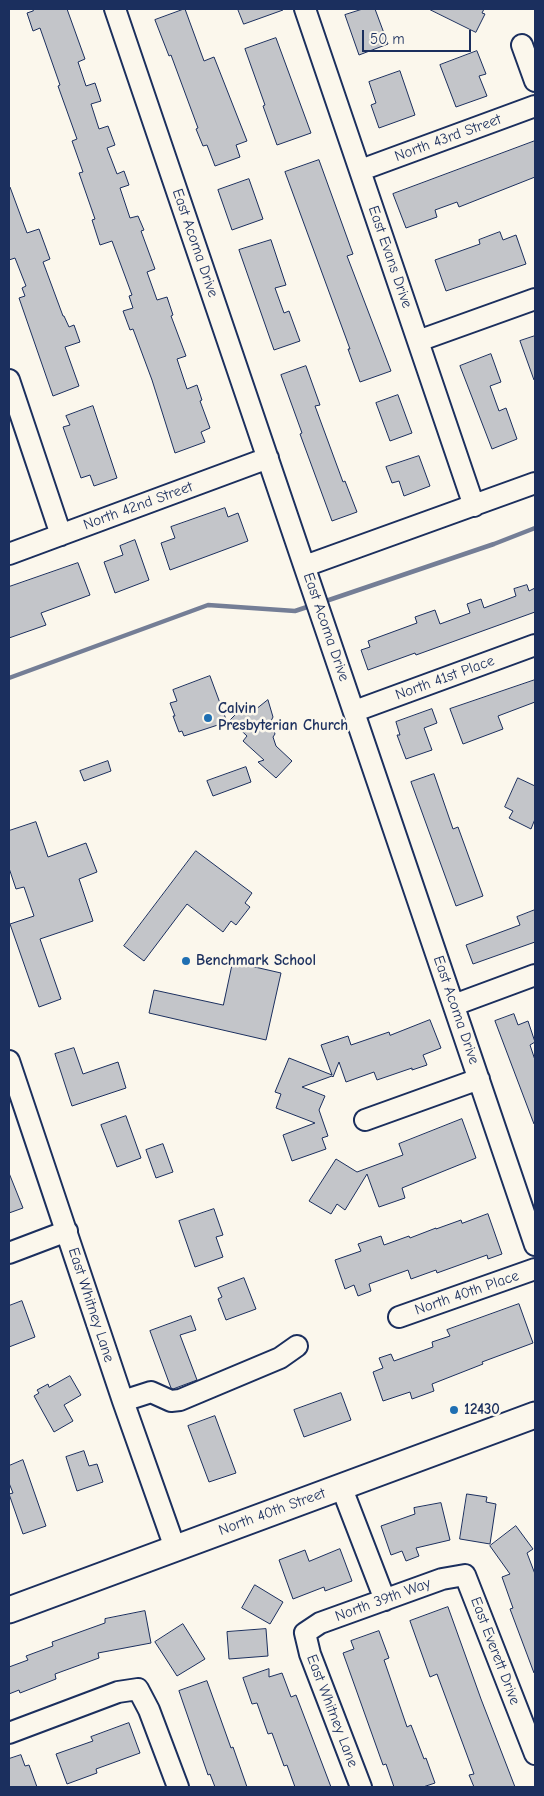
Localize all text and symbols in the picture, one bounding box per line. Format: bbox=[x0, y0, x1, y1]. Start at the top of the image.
scale bar bbox=[364, 20, 473, 52]
text: 50 m bbox=[370, 30, 405, 48]
street label: North 43rd Street bbox=[392, 110, 504, 166]
street label: East Acoma Drive bbox=[168, 186, 222, 300]
street label: East Evans Drive bbox=[364, 204, 416, 310]
street label: North 42nd Street bbox=[81, 478, 195, 534]
street label: East Acoma Drive bbox=[299, 570, 353, 684]
street label: North 41st Place bbox=[393, 652, 497, 704]
place label: Calvin Presbyterian Church bbox=[218, 700, 348, 735]
marker: Calvin Presbyterian Church bbox=[202, 712, 214, 724]
place label: Benchmark School bbox=[196, 952, 316, 970]
street label: East Acoma Drive bbox=[429, 953, 483, 1067]
marker: Benchmark School bbox=[180, 955, 192, 967]
street label: East Whitney Lane bbox=[64, 1245, 118, 1365]
street label: North 40th Place bbox=[413, 1267, 521, 1319]
place label: 12430 bbox=[464, 1401, 500, 1419]
marker: 12430 bbox=[448, 1404, 460, 1416]
street label: North 40th Street bbox=[216, 1484, 328, 1540]
street label: North 39th Way bbox=[333, 1574, 433, 1626]
street label: East Everett Drive bbox=[466, 1595, 524, 1707]
street label: East Whitney Lane bbox=[302, 1652, 362, 1770]

